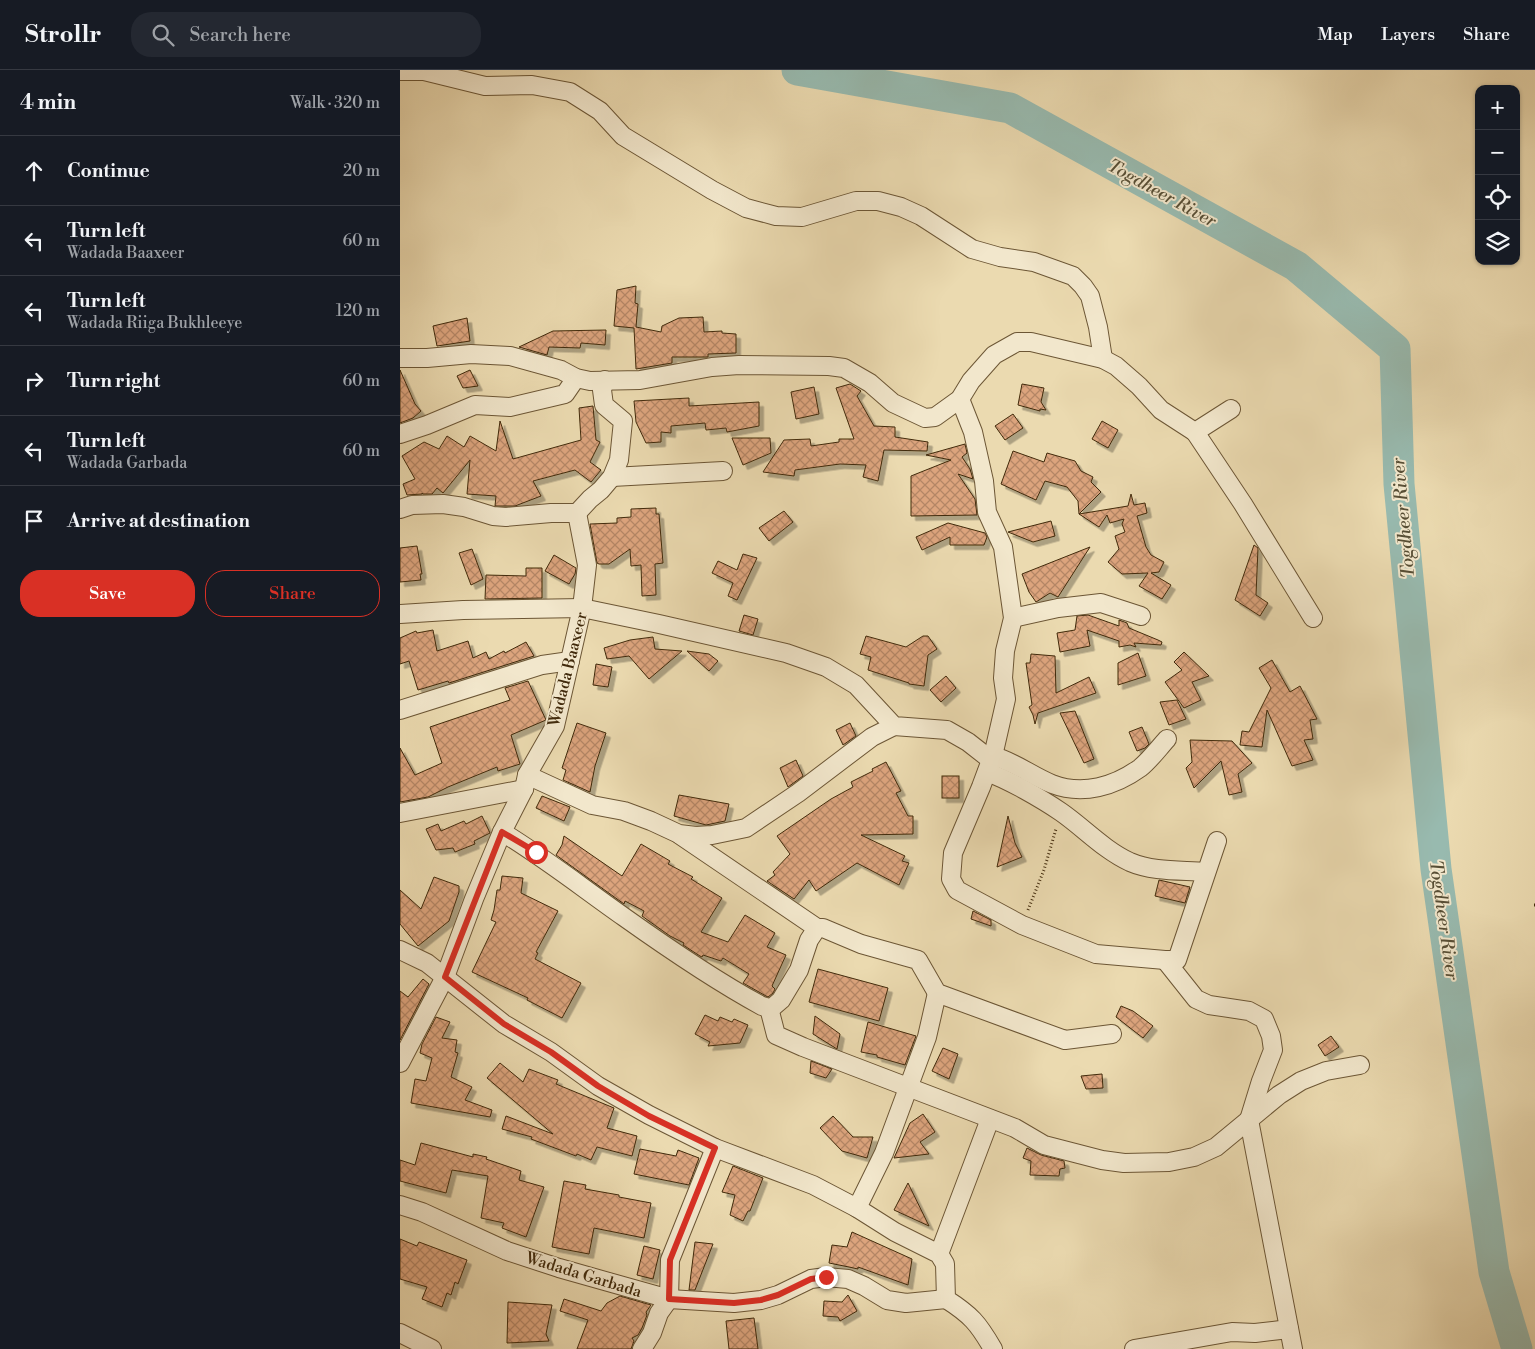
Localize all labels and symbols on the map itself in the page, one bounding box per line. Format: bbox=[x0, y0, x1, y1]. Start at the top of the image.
water label: Togdheer River bbox=[1103, 154, 1220, 233]
water label: Togdheer River bbox=[1387, 456, 1420, 579]
street label: Wadada Baaxeer bbox=[544, 610, 592, 730]
route start bbox=[525, 841, 548, 864]
water label: Togdheer River bbox=[1424, 859, 1463, 982]
street label: Wadada Garbada bbox=[522, 1248, 645, 1302]
route end bbox=[815, 1266, 838, 1289]

